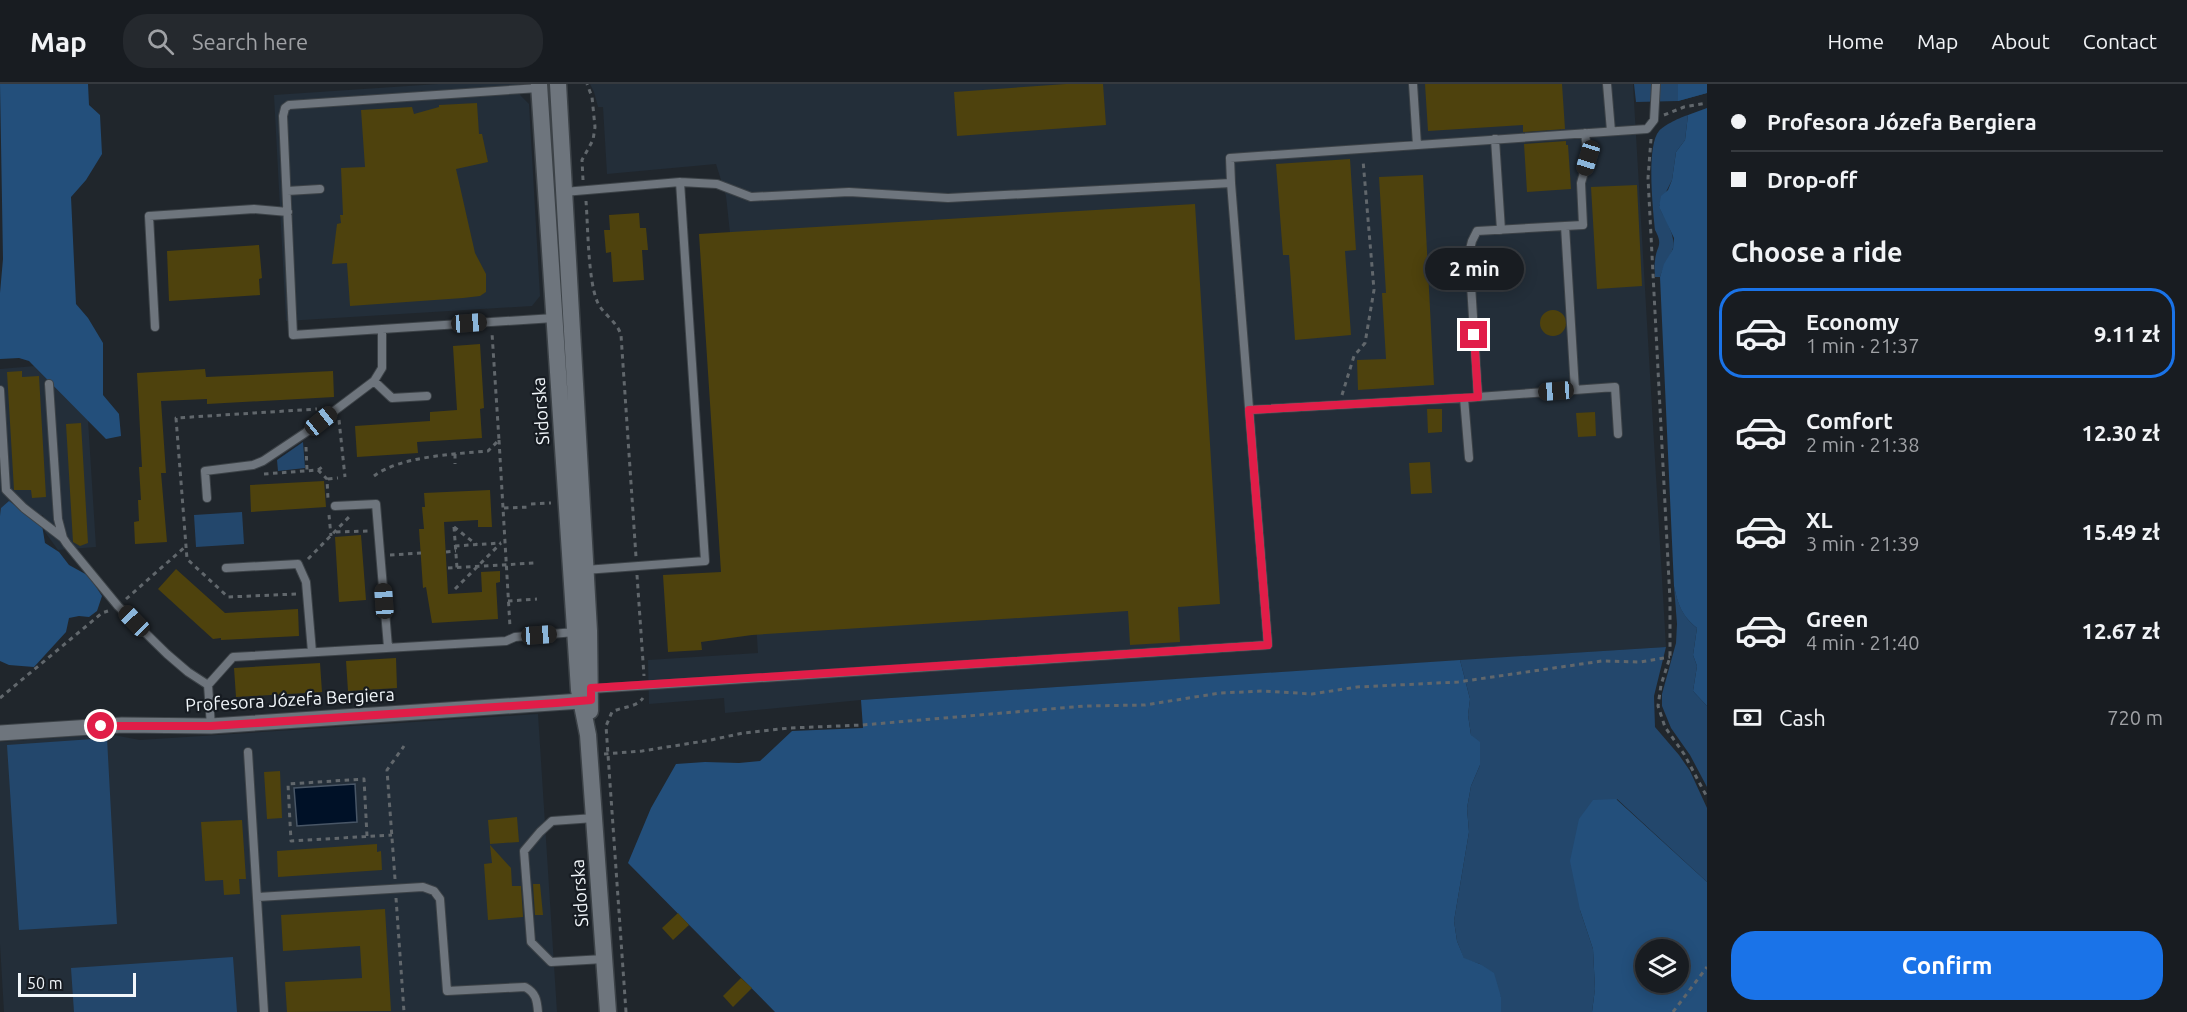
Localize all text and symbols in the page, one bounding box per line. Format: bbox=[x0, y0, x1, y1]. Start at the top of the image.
search box bbox=[123, 14, 543, 68]
icon: search bbox=[144, 25, 177, 58]
text: Map bbox=[30, 26, 87, 57]
text: Search here bbox=[192, 29, 308, 54]
text: Home bbox=[1827, 29, 1884, 53]
text: Map bbox=[1917, 29, 1958, 53]
text: About bbox=[1991, 29, 2050, 53]
text: Contact bbox=[2083, 29, 2157, 53]
text: Profesora Józefa Bergiera bbox=[1767, 109, 2037, 134]
car bbox=[1574, 138, 1602, 178]
text: Drop-off bbox=[1767, 167, 1857, 192]
text: Choose a ride bbox=[1731, 237, 1903, 267]
callout: 2 min bbox=[1424, 248, 1524, 290]
text: 2 min bbox=[1449, 257, 1500, 280]
icon: car bbox=[1734, 306, 1788, 360]
text: Economy bbox=[1806, 309, 1899, 334]
car bbox=[450, 313, 488, 333]
route end bbox=[1460, 321, 1487, 348]
text: 9.11 zł bbox=[2094, 321, 2160, 346]
text: 1 min · 21:37 bbox=[1806, 334, 1920, 357]
street label: Sidorska bbox=[528, 377, 552, 446]
car bbox=[1537, 381, 1575, 401]
car bbox=[301, 403, 341, 439]
icon: car bbox=[1734, 405, 1788, 459]
text: Comfort bbox=[1806, 408, 1893, 433]
text: 12.30 zł bbox=[2081, 420, 2160, 445]
text: 2 min · 21:38 bbox=[1806, 433, 1920, 456]
icon: car bbox=[1734, 504, 1788, 558]
text: XL bbox=[1806, 507, 1833, 532]
text: 15.49 zł bbox=[2081, 519, 2160, 544]
text: 3 min · 21:39 bbox=[1806, 532, 1920, 555]
car bbox=[374, 582, 394, 620]
car bbox=[115, 602, 153, 640]
icon: car bbox=[1734, 603, 1788, 657]
text: Green bbox=[1806, 606, 1868, 631]
text: 12.67 zł bbox=[2081, 618, 2160, 643]
car bbox=[520, 625, 558, 645]
text: 4 min · 21:40 bbox=[1806, 631, 1920, 654]
street label: Profesora Józefa Bergiera bbox=[185, 684, 395, 714]
icon: cash bbox=[1731, 701, 1764, 734]
text: Cash bbox=[1779, 705, 1826, 730]
text: 720 m bbox=[2107, 706, 2163, 729]
route start bbox=[87, 712, 114, 739]
street label: Sidorska bbox=[567, 859, 591, 928]
button: Confirm bbox=[1731, 931, 2163, 1000]
map controls bbox=[1635, 939, 1689, 993]
button: layers bbox=[1635, 939, 1689, 993]
scale bar bbox=[18, 970, 136, 998]
text: 50 m bbox=[27, 974, 63, 992]

